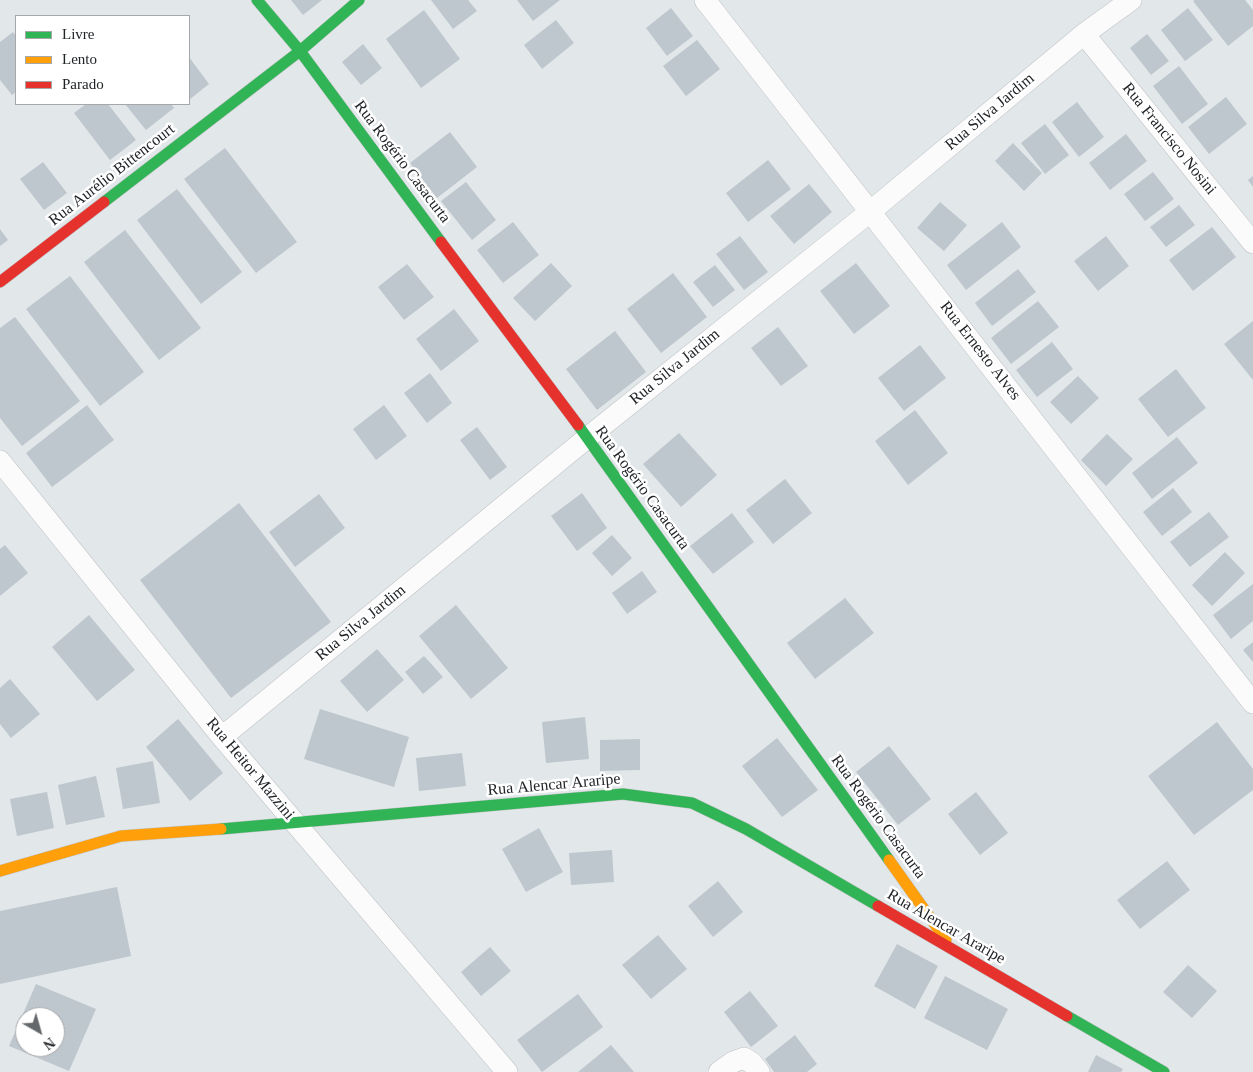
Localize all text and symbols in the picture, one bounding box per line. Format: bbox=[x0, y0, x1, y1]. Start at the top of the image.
legend bbox=[15, 15, 190, 105]
text: Livre bbox=[62, 26, 94, 42]
text: Lento bbox=[62, 51, 97, 67]
street label: Rua Silva Jardim bbox=[942, 69, 1038, 155]
text: Parado bbox=[62, 76, 104, 92]
street label: Rua Francisco Nosini bbox=[1118, 79, 1220, 199]
street label: Rua Rogério Casacurta bbox=[350, 97, 454, 227]
street label: Rua Aurélio Bittencourt bbox=[45, 120, 179, 230]
street label: Rua Ernesto Alves bbox=[936, 298, 1024, 404]
street label: Rua Silva Jardim bbox=[626, 325, 724, 409]
street label: Rua Rogério Casacurta bbox=[591, 422, 693, 554]
street label: Rua Silva Jardim bbox=[312, 581, 410, 665]
street label: Rua Heitor Mazzini bbox=[202, 714, 298, 824]
street label: Rua Rogério Casacurta bbox=[827, 751, 929, 883]
street label: Rua Alencar Araripe bbox=[487, 770, 621, 800]
street label: Rua Alencar Araripe bbox=[883, 885, 1009, 969]
north arrow bbox=[15, 1007, 65, 1057]
text: N bbox=[40, 1034, 58, 1052]

